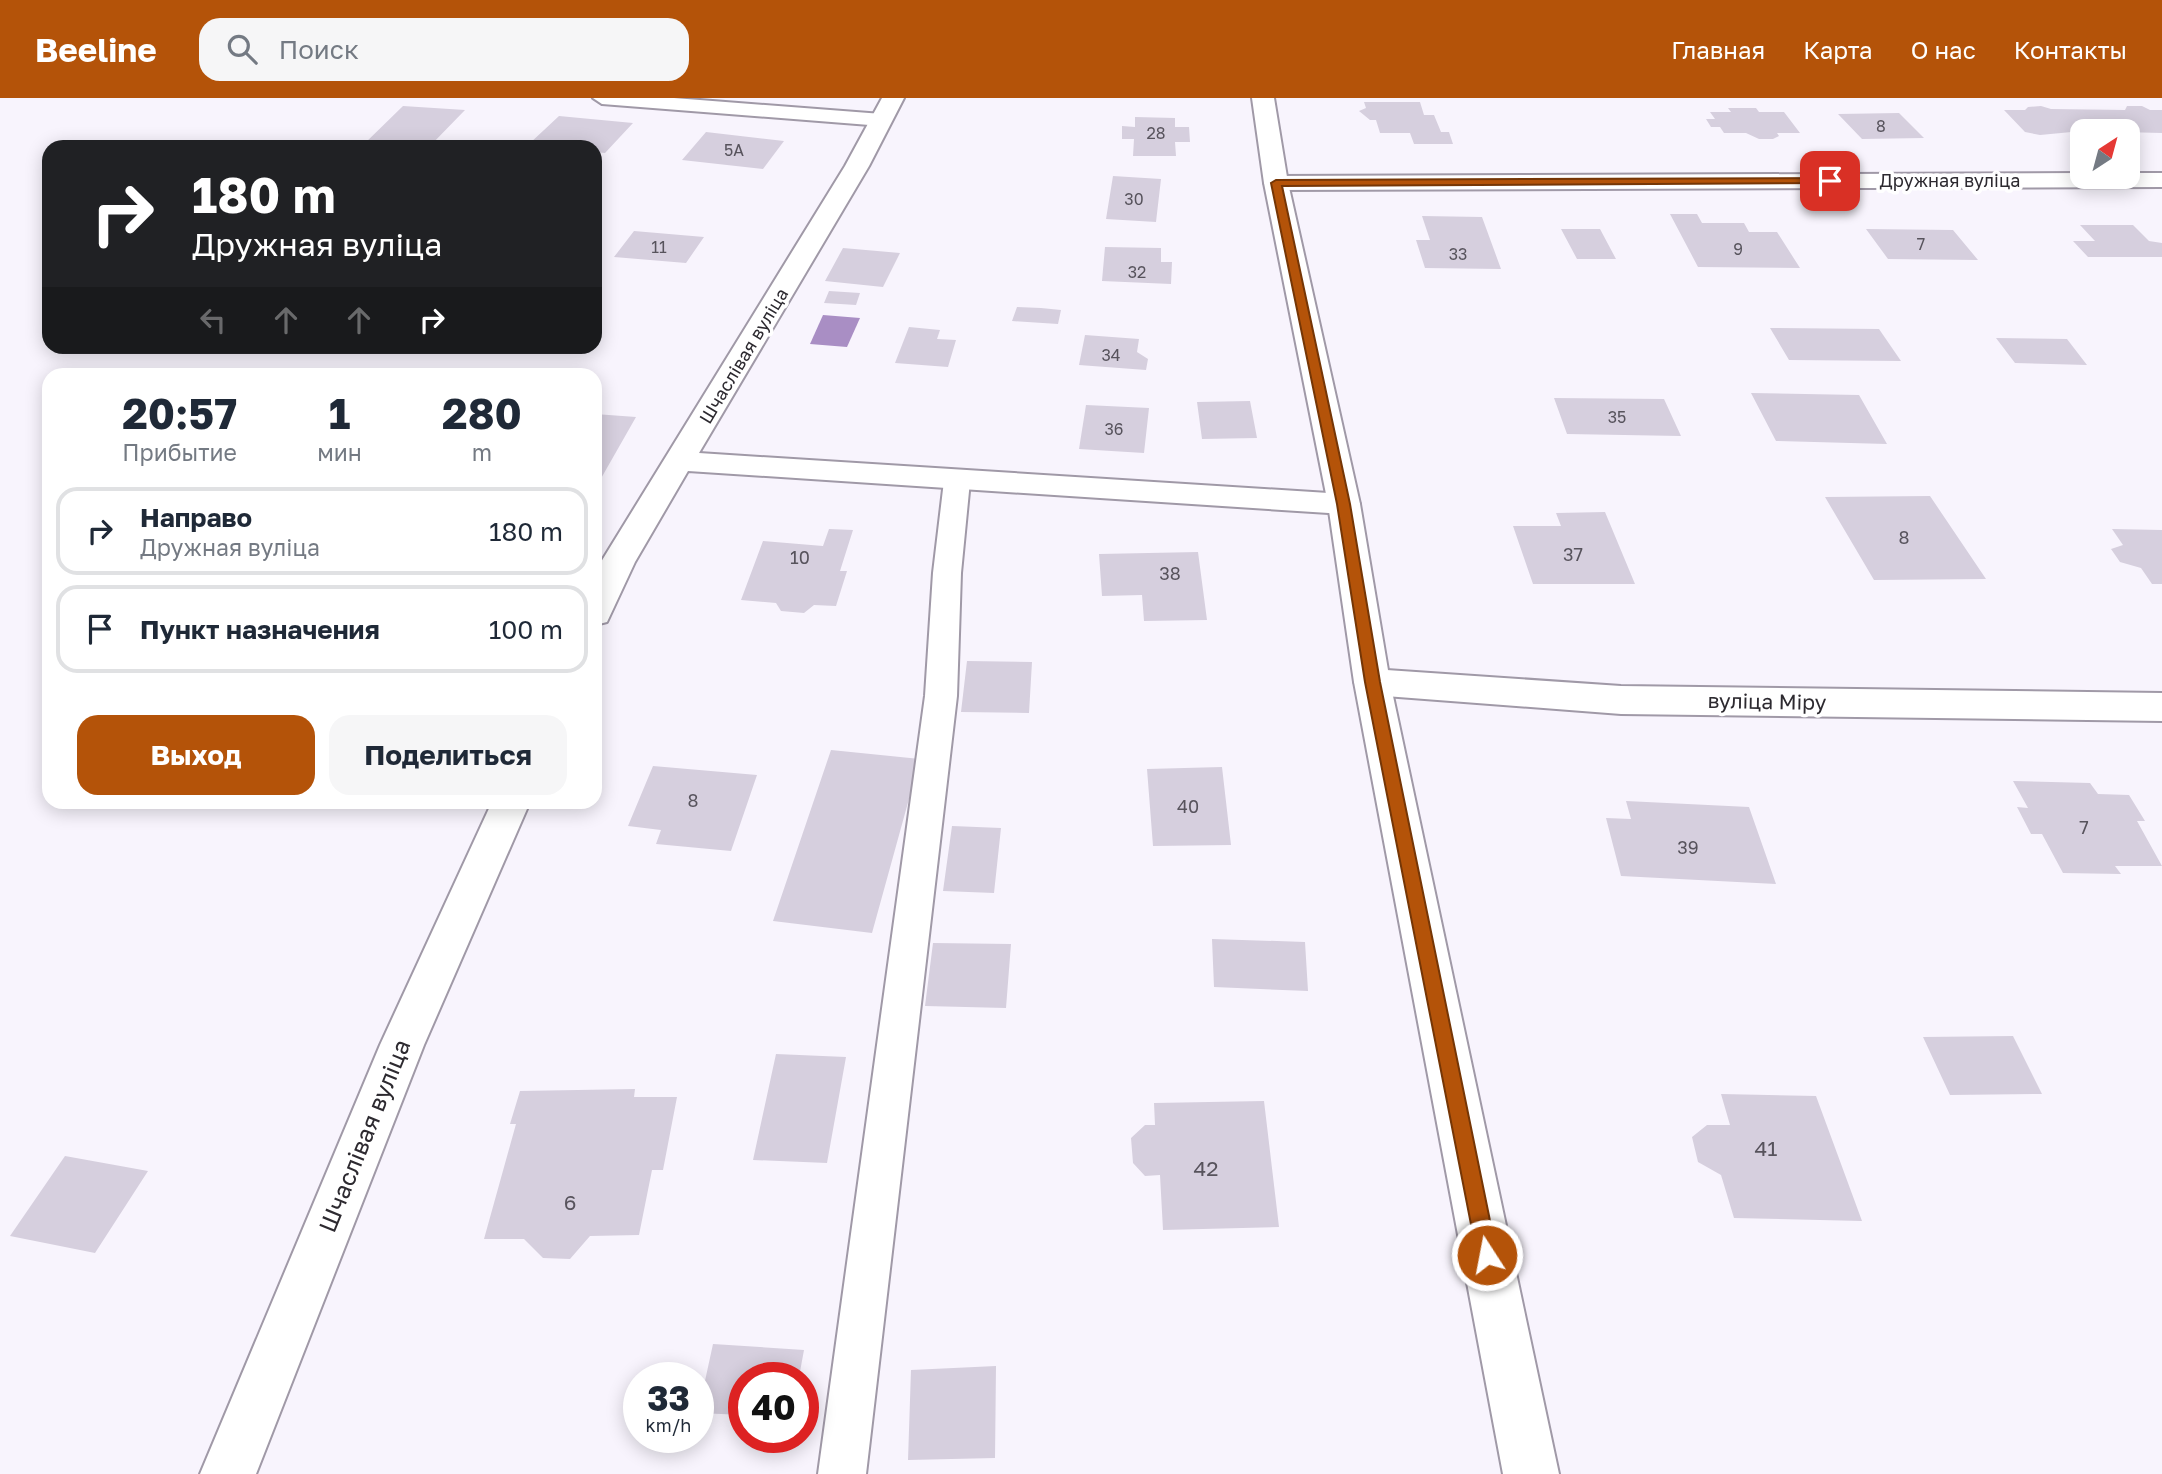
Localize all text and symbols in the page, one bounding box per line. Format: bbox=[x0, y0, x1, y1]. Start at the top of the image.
search box bbox=[199, 18, 689, 81]
text: Beeline bbox=[35, 30, 157, 69]
icon: search bbox=[223, 30, 261, 68]
text: Поиск bbox=[279, 34, 359, 65]
text: Главная bbox=[1671, 35, 1765, 64]
text: Карта bbox=[1803, 35, 1873, 64]
text: О нас bbox=[1911, 35, 1976, 64]
text: Контакты bbox=[2014, 35, 2127, 64]
house number: 8 bbox=[1876, 116, 1886, 136]
north arrow bbox=[2070, 119, 2140, 189]
map controls bbox=[2070, 119, 2140, 189]
house number: 28 bbox=[1146, 123, 1166, 143]
house number: 5А bbox=[724, 140, 744, 160]
pin bbox=[1800, 151, 1860, 211]
icon: arrive bbox=[1811, 162, 1849, 200]
text: 180 m bbox=[192, 165, 336, 224]
icon: right bbox=[77, 168, 168, 259]
street label: Дружная вуліца bbox=[1880, 169, 2020, 191]
house number: 30 bbox=[1124, 189, 1144, 209]
text: Дружная вуліца bbox=[192, 225, 442, 263]
house number: 7 bbox=[1917, 234, 1925, 254]
house number: 11 bbox=[651, 237, 667, 257]
house number: 9 bbox=[1733, 239, 1743, 259]
house number: 33 bbox=[1449, 244, 1467, 264]
house number: 32 bbox=[1128, 262, 1146, 282]
street label: Шчаслівая вуліца bbox=[694, 284, 792, 427]
icon: left bbox=[194, 301, 232, 339]
icon: ahead bbox=[267, 301, 305, 339]
icon: ahead bbox=[340, 301, 378, 339]
icon: right bbox=[413, 301, 451, 339]
house number: 34 bbox=[1101, 345, 1121, 365]
text: 20:57 bbox=[122, 388, 237, 438]
text: 1 bbox=[329, 388, 350, 438]
text: 280 bbox=[442, 388, 522, 438]
house number: 35 bbox=[1608, 407, 1626, 427]
house number: 36 bbox=[1104, 419, 1124, 439]
text: Прибытие bbox=[122, 438, 237, 466]
text: мин bbox=[317, 438, 362, 466]
text: m bbox=[472, 438, 492, 466]
text: Направо bbox=[140, 502, 252, 533]
icon: right bbox=[81, 512, 119, 550]
text: 180 m bbox=[489, 516, 563, 547]
house number: 8 bbox=[1899, 526, 1909, 548]
text: Дружная вуліца bbox=[140, 533, 320, 561]
house number: 37 bbox=[1563, 543, 1583, 565]
house number: 10 bbox=[790, 546, 810, 568]
house number: 38 bbox=[1159, 562, 1181, 584]
icon: arrive bbox=[81, 610, 119, 648]
text: Пункт назначения bbox=[140, 614, 380, 645]
text: 100 m bbox=[489, 614, 563, 645]
street label: вуліца Міру bbox=[1707, 687, 1827, 715]
button: Выход bbox=[77, 715, 315, 795]
button: Поделиться bbox=[329, 715, 567, 795]
house number: 8 bbox=[688, 789, 698, 811]
house number: 40 bbox=[1177, 795, 1199, 817]
house number: 7 bbox=[2079, 816, 2089, 838]
house number: 39 bbox=[1677, 836, 1699, 858]
street label: Шчаслівая вуліца bbox=[312, 1035, 416, 1236]
house number: 41 bbox=[1755, 1135, 1778, 1161]
house number: 42 bbox=[1194, 1155, 1219, 1181]
house number: 6 bbox=[564, 1189, 576, 1215]
position arrow bbox=[1450, 1218, 1524, 1292]
speed limit sign: 40 bbox=[728, 1362, 819, 1453]
text: 33 bbox=[647, 1377, 690, 1419]
text: km/h bbox=[646, 1414, 691, 1436]

